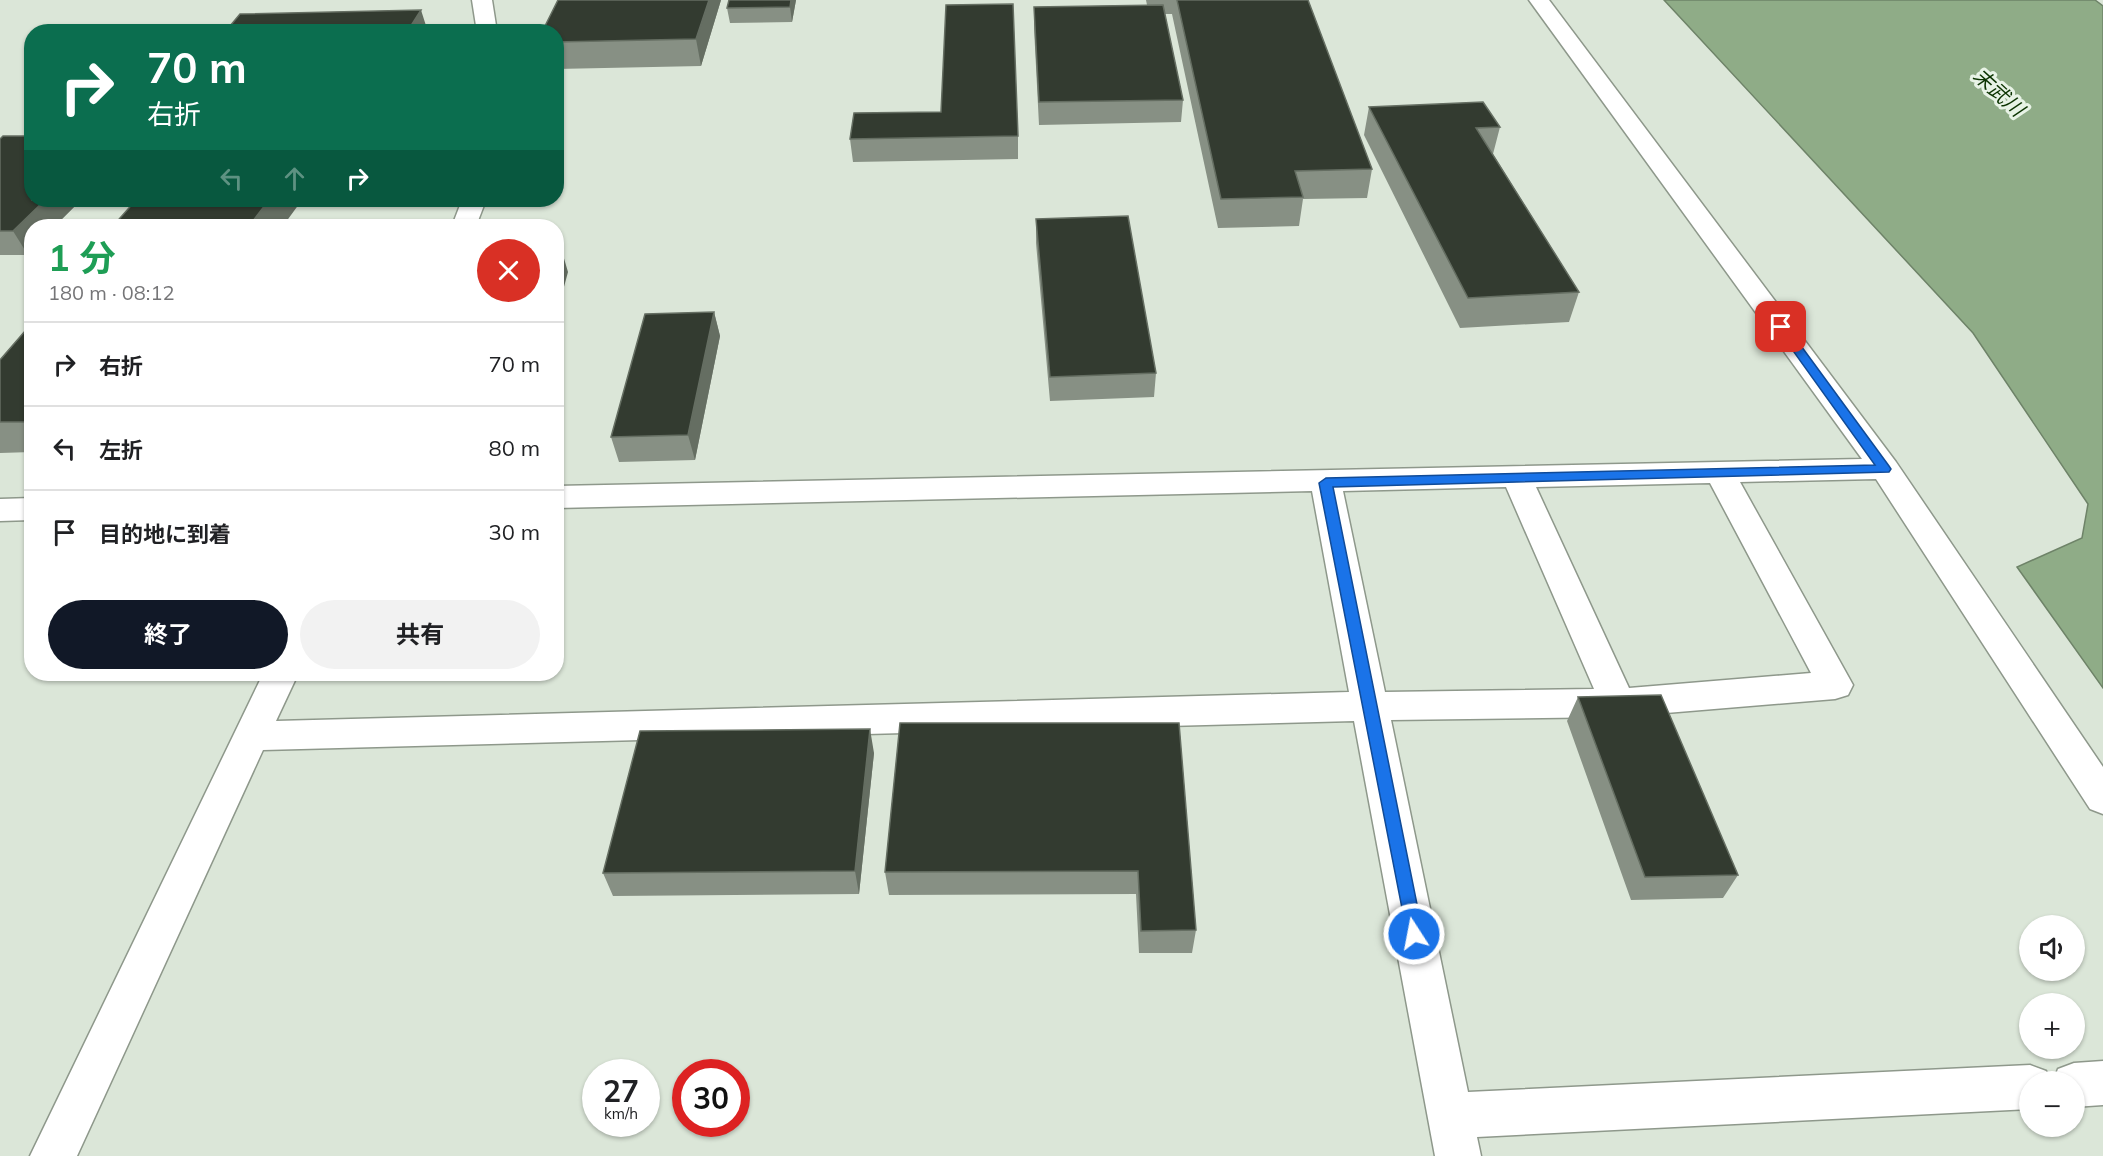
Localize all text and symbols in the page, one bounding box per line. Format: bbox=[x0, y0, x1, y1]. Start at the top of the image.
text: 70 m bbox=[147, 41, 247, 94]
icon: right bbox=[48, 48, 126, 126]
water label: 末武川 bbox=[1968, 63, 2031, 123]
text: 右折 bbox=[147, 97, 201, 131]
icon: left bbox=[215, 162, 248, 195]
icon: ahead bbox=[278, 162, 311, 195]
icon: right bbox=[341, 162, 374, 195]
text: 1 分 bbox=[48, 235, 115, 280]
button: close bbox=[477, 239, 540, 302]
text: 180 m · 08:12 bbox=[48, 280, 174, 305]
pin bbox=[1755, 301, 1806, 352]
icon: arrive bbox=[1764, 310, 1797, 343]
icon: right bbox=[48, 348, 81, 381]
text: 70 m bbox=[489, 350, 540, 378]
text: 右折 bbox=[99, 352, 143, 380]
icon: left bbox=[48, 432, 81, 465]
text: 80 m bbox=[489, 434, 540, 462]
text: 左折 bbox=[99, 436, 143, 464]
icon: arrive bbox=[48, 516, 81, 549]
text: 30 m bbox=[489, 518, 540, 546]
text: 目的地に到着 bbox=[99, 520, 231, 548]
button: 終了 bbox=[48, 600, 288, 669]
button: 共有 bbox=[300, 600, 540, 669]
position arrow bbox=[1382, 902, 1446, 966]
map controls bbox=[2019, 915, 2085, 1137]
button: sound bbox=[2019, 915, 2085, 981]
button: + bbox=[2019, 993, 2085, 1059]
speed limit sign: 30 bbox=[672, 1059, 750, 1137]
button: − bbox=[2019, 1071, 2085, 1137]
text: 27 bbox=[603, 1072, 639, 1110]
text: km/h bbox=[604, 1104, 638, 1123]

